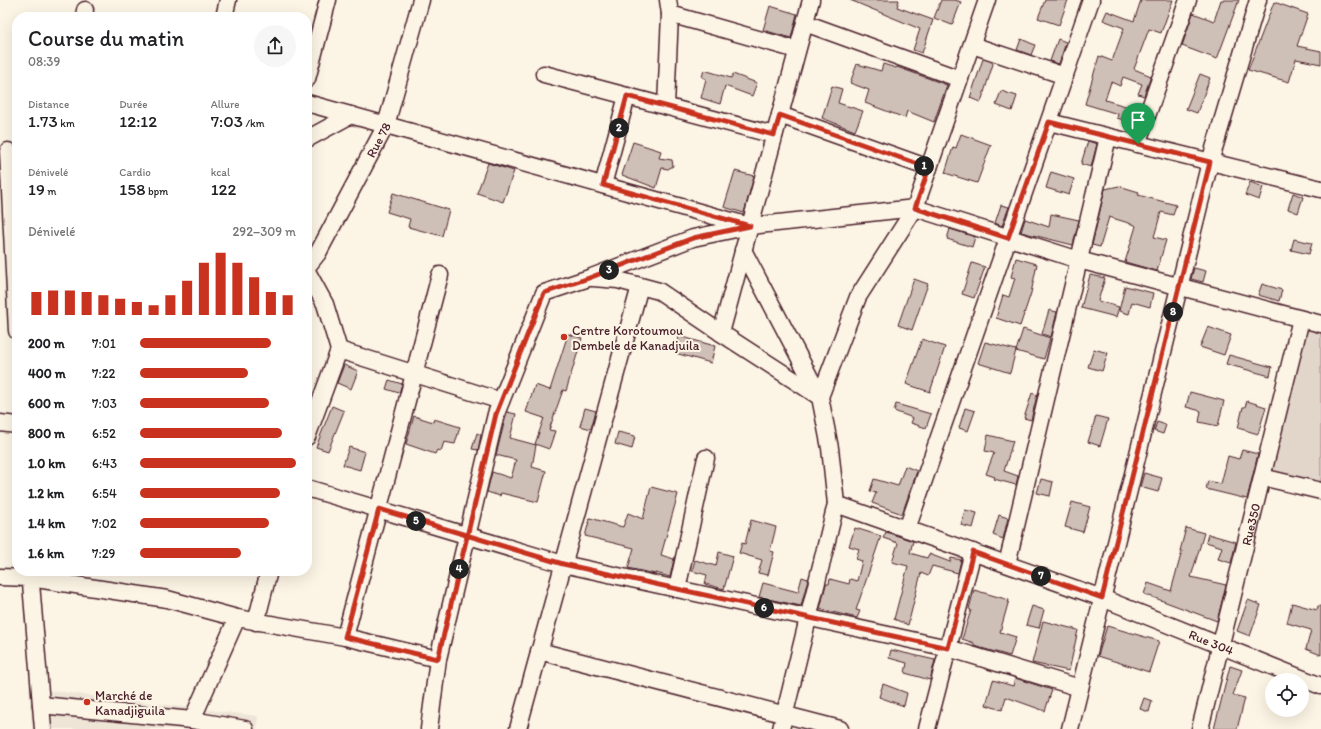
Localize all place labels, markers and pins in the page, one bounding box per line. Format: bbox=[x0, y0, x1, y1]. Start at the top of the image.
pin bbox=[1121, 103, 1155, 144]
pin: 2 bbox=[609, 118, 629, 138]
pin: 1 bbox=[914, 156, 934, 176]
pin: 3 bbox=[599, 260, 619, 280]
pin: 8 bbox=[1163, 302, 1183, 322]
place label: Centre Korotoumou Dembele de Kanadjuila bbox=[572, 323, 700, 353]
marker: Centre Korotoumou Dembele de Kanadjuila bbox=[559, 332, 569, 342]
pin: 5 bbox=[406, 511, 426, 531]
pin: 4 bbox=[449, 559, 469, 579]
pin: 7 bbox=[1031, 566, 1051, 586]
pin: 6 bbox=[754, 598, 774, 618]
place label: Marché de Kanadjiguila bbox=[95, 688, 165, 718]
marker: Marché de Kanadjiguila bbox=[82, 697, 92, 707]

